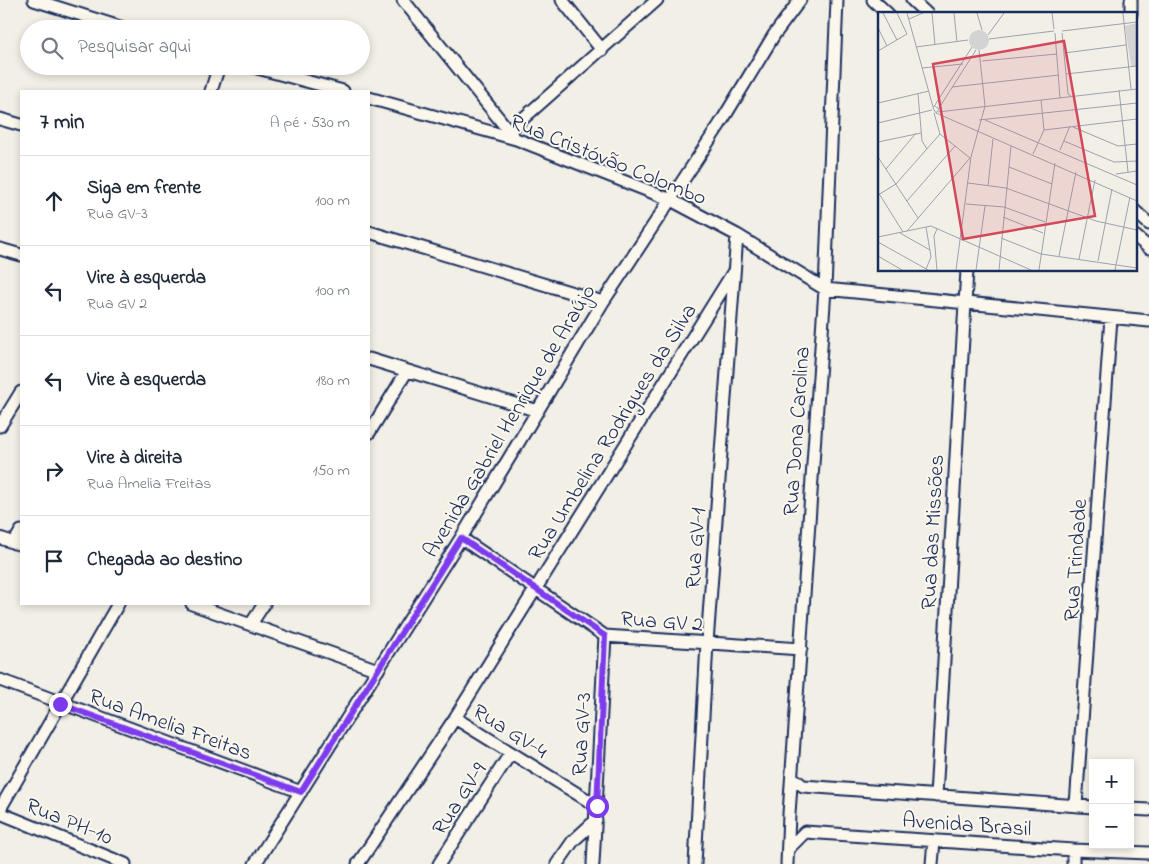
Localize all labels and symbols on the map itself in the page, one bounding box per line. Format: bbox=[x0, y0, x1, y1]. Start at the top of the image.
inset map bbox=[878, 12, 1136, 271]
street label: Rua Cristóvão Colombo bbox=[505, 107, 711, 215]
street label: Avenida Gabriel Henrique de Araújo bbox=[416, 279, 605, 564]
street label: Rua Umbelina Rodrigues da Silva bbox=[521, 298, 707, 568]
street label: Rua Dona Carolina bbox=[776, 345, 820, 517]
street label: Rua das Missões bbox=[914, 454, 954, 610]
street label: Rua Trindade bbox=[1057, 498, 1097, 623]
street label: Rua GV-1 bbox=[678, 506, 716, 590]
street label: Rua GV 2 bbox=[619, 604, 704, 642]
street label: Rua Amelia Freitas bbox=[84, 682, 256, 770]
street label: Rua GV-3 bbox=[565, 692, 601, 777]
route end bbox=[49, 693, 72, 716]
street label: Rua GV-4 bbox=[466, 697, 553, 768]
street label: Rua GV-9 bbox=[425, 757, 496, 842]
street label: Rua PH-10 bbox=[21, 791, 117, 855]
route start bbox=[586, 795, 609, 818]
street label: Avenida Brasil bbox=[901, 806, 1032, 846]

